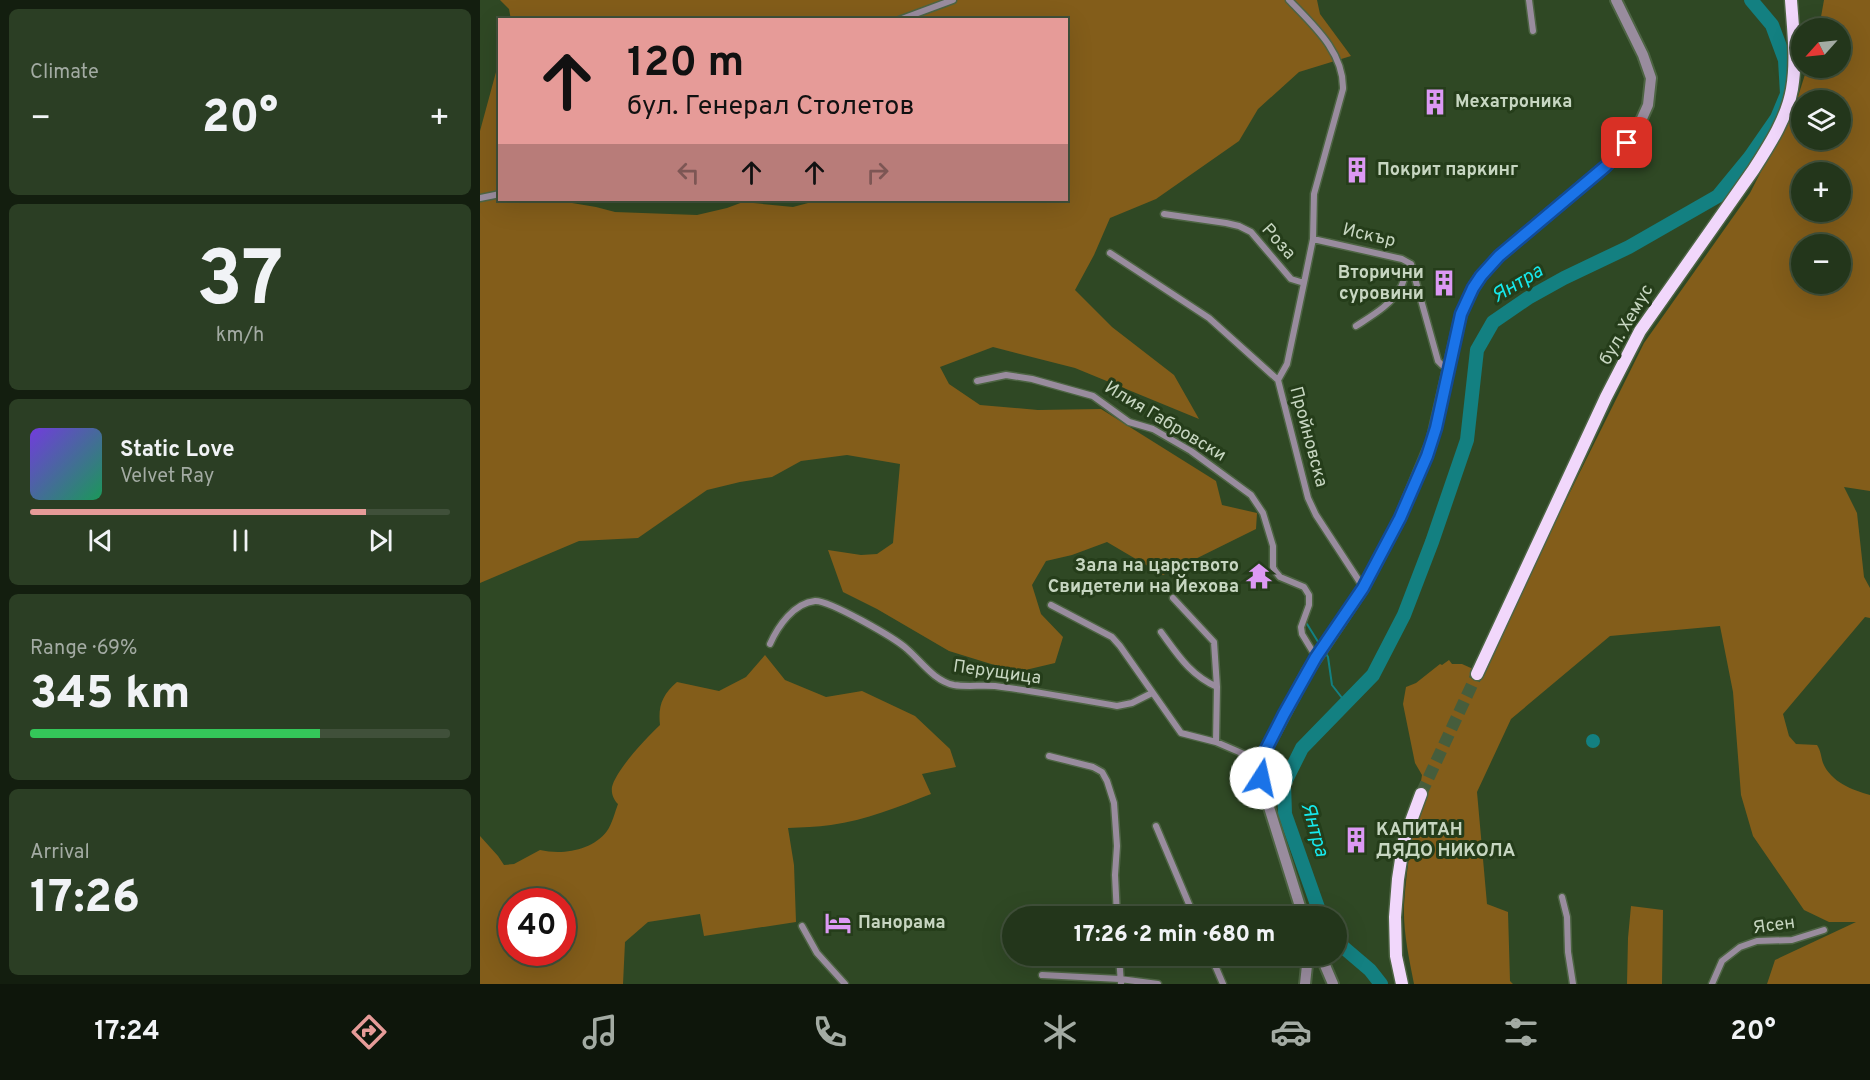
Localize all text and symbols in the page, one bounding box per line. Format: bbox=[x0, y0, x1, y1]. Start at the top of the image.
north arrow bbox=[1791, 18, 1851, 78]
map controls bbox=[1791, 18, 1851, 294]
text: 120 m bbox=[627, 38, 744, 91]
icon: ahead bbox=[528, 42, 606, 120]
text: Climate bbox=[30, 60, 99, 86]
building icon: Мехатроника bbox=[1420, 87, 1450, 117]
text: бул. Генерал Столетов bbox=[627, 90, 915, 124]
button: layers bbox=[1791, 90, 1851, 150]
text: 20° bbox=[202, 91, 278, 148]
place label: Мехатроника bbox=[1455, 91, 1572, 114]
text: − bbox=[30, 99, 51, 141]
text: + bbox=[429, 99, 450, 141]
pin bbox=[1601, 117, 1652, 168]
icon: arrive bbox=[1610, 126, 1643, 159]
building icon: Покрит паркинг bbox=[1342, 155, 1372, 185]
icon: left bbox=[672, 156, 705, 189]
icon: ahead bbox=[735, 156, 768, 189]
icon: ahead bbox=[798, 156, 831, 189]
icon: right bbox=[861, 156, 894, 189]
place label: Покрит паркинг bbox=[1377, 159, 1518, 182]
button: + bbox=[1791, 162, 1851, 222]
street label: Роза bbox=[1256, 219, 1300, 265]
street label: Искър bbox=[1340, 219, 1398, 253]
text: 37 bbox=[196, 234, 284, 333]
button: − bbox=[1791, 234, 1851, 294]
water label: Янтра bbox=[1488, 258, 1549, 309]
place label: Вторични суровини bbox=[1338, 262, 1424, 306]
building icon: Вторични суровини bbox=[1429, 268, 1459, 298]
street label: бул. Хемус bbox=[1595, 281, 1659, 369]
text: km/h bbox=[216, 323, 264, 349]
street label: Илия Габровски bbox=[1100, 377, 1230, 467]
street label: Пройновска bbox=[1284, 384, 1332, 490]
text: Static Love bbox=[120, 437, 234, 464]
text: Velvet Ray bbox=[120, 464, 214, 490]
icon: previous bbox=[84, 524, 117, 557]
icon: pause bbox=[224, 524, 257, 557]
icon: next bbox=[364, 524, 397, 557]
place label: Зала на царството Свидетели на Йехова bbox=[1048, 555, 1239, 599]
temple icon: Зала на царството Свидетели на Йехова bbox=[1244, 561, 1274, 591]
text: Range · 69% bbox=[30, 636, 137, 662]
street label: Перущица bbox=[951, 655, 1043, 691]
text: 345 km bbox=[30, 667, 190, 724]
position arrow bbox=[1229, 746, 1293, 810]
water label: Янтра bbox=[1294, 800, 1334, 861]
place label: КАПИТАН ДЯДО НИКОЛА bbox=[1376, 819, 1516, 863]
building icon: КАПИТАН ДЯДО НИКОЛА bbox=[1341, 825, 1371, 855]
text: Arrival bbox=[30, 840, 90, 866]
text: 17:26 bbox=[30, 871, 140, 928]
speed limit sign: 40 bbox=[498, 888, 576, 966]
hotel icon: Панорама bbox=[823, 908, 853, 938]
place label: Панорама bbox=[858, 912, 946, 935]
street label: Ясен bbox=[1751, 912, 1797, 940]
text: 17:26 · 2 min · 680 m bbox=[1074, 922, 1275, 949]
icon: directions bbox=[348, 1011, 390, 1053]
icon: music bbox=[579, 1011, 621, 1053]
icon: phone bbox=[809, 1011, 851, 1053]
icon: climate bbox=[1039, 1011, 1081, 1053]
icon: car bbox=[1270, 1011, 1312, 1053]
icon: filters bbox=[1500, 1011, 1542, 1053]
text: 17:24 bbox=[94, 1015, 160, 1049]
text: 20° bbox=[1730, 1015, 1776, 1049]

